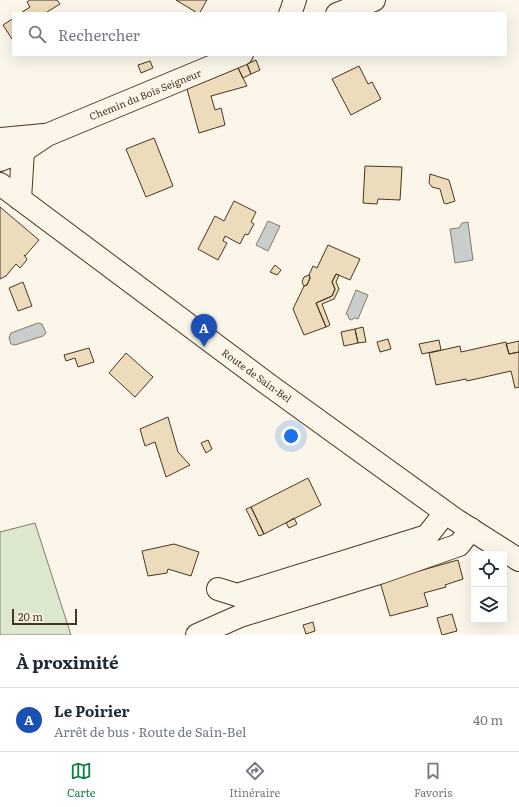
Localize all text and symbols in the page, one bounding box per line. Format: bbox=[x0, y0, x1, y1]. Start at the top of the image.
search box bbox=[12, 12, 507, 56]
icon: search bbox=[26, 23, 48, 45]
text: Rechercher bbox=[58, 23, 140, 46]
street label: Chemin du Bois Seigneur bbox=[87, 65, 204, 123]
pin: A bbox=[191, 314, 217, 347]
street label: Route de Sain-Bel bbox=[219, 345, 295, 406]
your location bbox=[281, 426, 301, 446]
map controls bbox=[471, 551, 507, 623]
button: locate bbox=[471, 551, 507, 587]
button: layers bbox=[471, 587, 507, 623]
scale bar bbox=[12, 607, 77, 626]
text: 20 m bbox=[18, 608, 43, 624]
text: À proximité bbox=[16, 649, 119, 674]
text: Le Poirier bbox=[54, 699, 130, 722]
text: A bbox=[24, 710, 34, 729]
text: 40 m bbox=[473, 710, 503, 729]
text: Arrêt de bus · Route de Sain-Bel bbox=[54, 722, 246, 741]
tab: Carte bbox=[67, 760, 96, 800]
tab: Itinéraire bbox=[229, 760, 280, 800]
tab: Favoris bbox=[414, 760, 452, 800]

